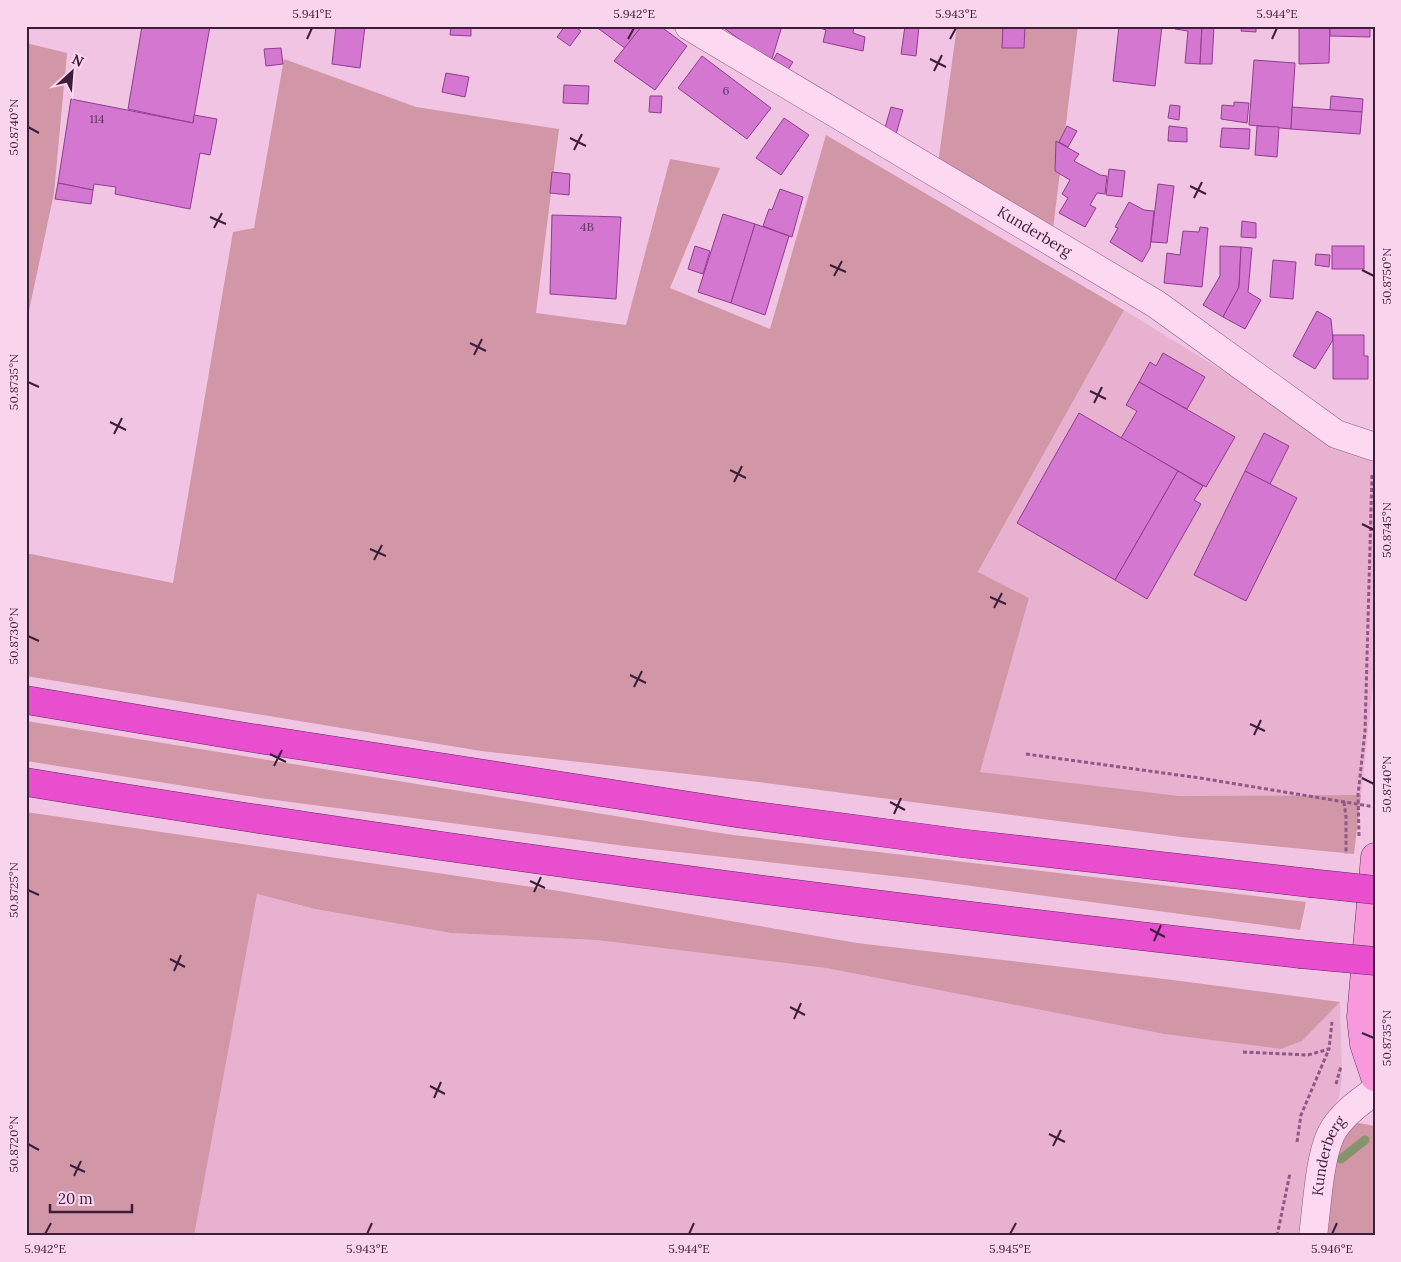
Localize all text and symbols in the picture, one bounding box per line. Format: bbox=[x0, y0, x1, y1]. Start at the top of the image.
text: 5.941°E bbox=[292, 6, 332, 21]
text: 5.942°E bbox=[613, 6, 655, 21]
text: 5.943°E bbox=[935, 6, 977, 21]
text: 5.944°E bbox=[1256, 6, 1298, 21]
north arrow bbox=[48, 48, 98, 98]
text: N bbox=[69, 50, 87, 71]
house number: 6 bbox=[723, 83, 730, 98]
text: 50.8740°N bbox=[6, 99, 21, 155]
house number: 114 bbox=[89, 111, 105, 126]
street label: Kunderberg bbox=[994, 202, 1076, 261]
house number: 4B bbox=[580, 219, 594, 234]
text: 50.8750°N bbox=[1379, 247, 1394, 305]
text: 50.8735°N bbox=[6, 354, 21, 410]
text: 50.8745°N bbox=[1379, 502, 1394, 558]
text: 50.8730°N bbox=[6, 607, 21, 665]
text: 50.8740°N bbox=[1379, 756, 1394, 812]
text: 50.8725°N bbox=[6, 862, 21, 918]
text: 50.8735°N bbox=[1379, 1010, 1394, 1066]
street label: Kunderberg bbox=[1308, 1111, 1350, 1197]
text: 50.8720°N bbox=[6, 1116, 21, 1172]
scale bar bbox=[50, 1182, 132, 1214]
text: 20 m bbox=[58, 1189, 93, 1208]
text: 5.942°E bbox=[24, 1241, 66, 1256]
text: 5.943°E bbox=[346, 1241, 388, 1256]
text: 5.944°E bbox=[668, 1241, 710, 1256]
text: 5.945°E bbox=[989, 1241, 1031, 1256]
text: 5.946°E bbox=[1311, 1241, 1353, 1256]

